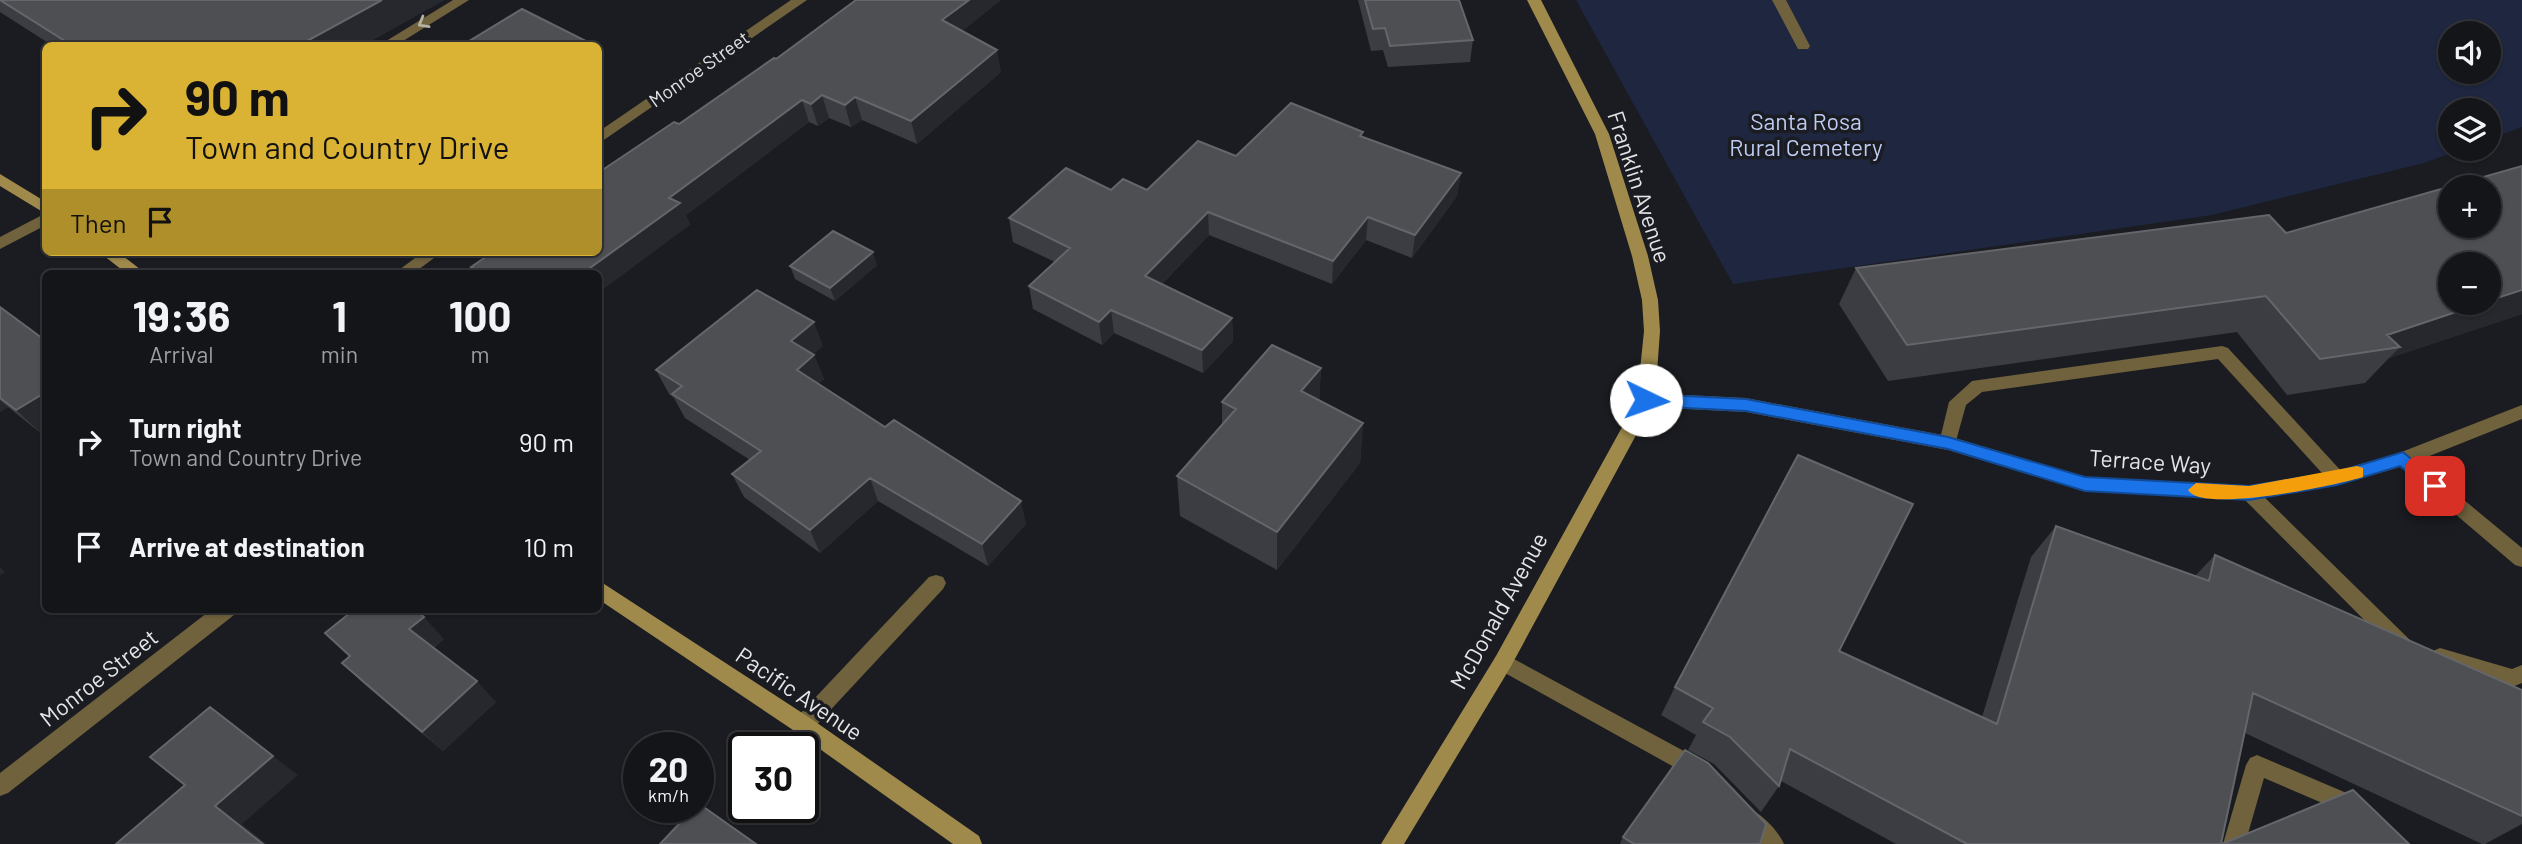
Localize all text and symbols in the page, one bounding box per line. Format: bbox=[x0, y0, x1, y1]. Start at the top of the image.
one-way arrow bbox=[417, 15, 430, 28]
map controls bbox=[2438, 21, 2501, 315]
button: sound bbox=[2438, 21, 2501, 84]
street label: Monroe Street bbox=[644, 26, 753, 112]
text: 90 m bbox=[185, 67, 290, 126]
icon: right bbox=[70, 70, 161, 161]
button: layers bbox=[2438, 98, 2501, 161]
street label: Franklin Avenue bbox=[1602, 107, 1678, 266]
park label: Santa Rosa Rural Cemetery bbox=[1729, 107, 1883, 161]
text: Town and Country Drive bbox=[185, 127, 510, 165]
button: + bbox=[2438, 175, 2501, 238]
icon: arrive bbox=[141, 203, 179, 241]
text: Then bbox=[70, 207, 127, 238]
button: − bbox=[2438, 252, 2501, 315]
text: 19:36 bbox=[133, 290, 230, 340]
text: 1 bbox=[332, 290, 347, 340]
text: 100 bbox=[449, 290, 511, 340]
text: Arrival bbox=[149, 340, 214, 368]
text: min bbox=[321, 340, 358, 368]
text: m bbox=[471, 340, 490, 368]
position arrow bbox=[1609, 363, 1683, 437]
text: Turn right bbox=[129, 412, 242, 443]
icon: right bbox=[70, 423, 108, 461]
text: 90 m bbox=[519, 426, 574, 457]
text: Town and Country Drive bbox=[129, 443, 362, 471]
street label: Terrace Way bbox=[2088, 443, 2212, 479]
pin bbox=[2405, 456, 2465, 516]
icon: arrive bbox=[2416, 467, 2454, 505]
street label: McDonald Avenue bbox=[1443, 527, 1553, 694]
icon: arrive bbox=[70, 528, 108, 566]
text: Arrive at destination bbox=[129, 531, 365, 562]
text: 10 m bbox=[524, 531, 574, 562]
street label: Monroe Street bbox=[34, 623, 163, 732]
street label: Pacific Avenue bbox=[731, 641, 868, 746]
speed limit sign: 30 bbox=[728, 732, 819, 823]
text: 20 bbox=[649, 747, 688, 789]
text: km/h bbox=[648, 784, 689, 806]

